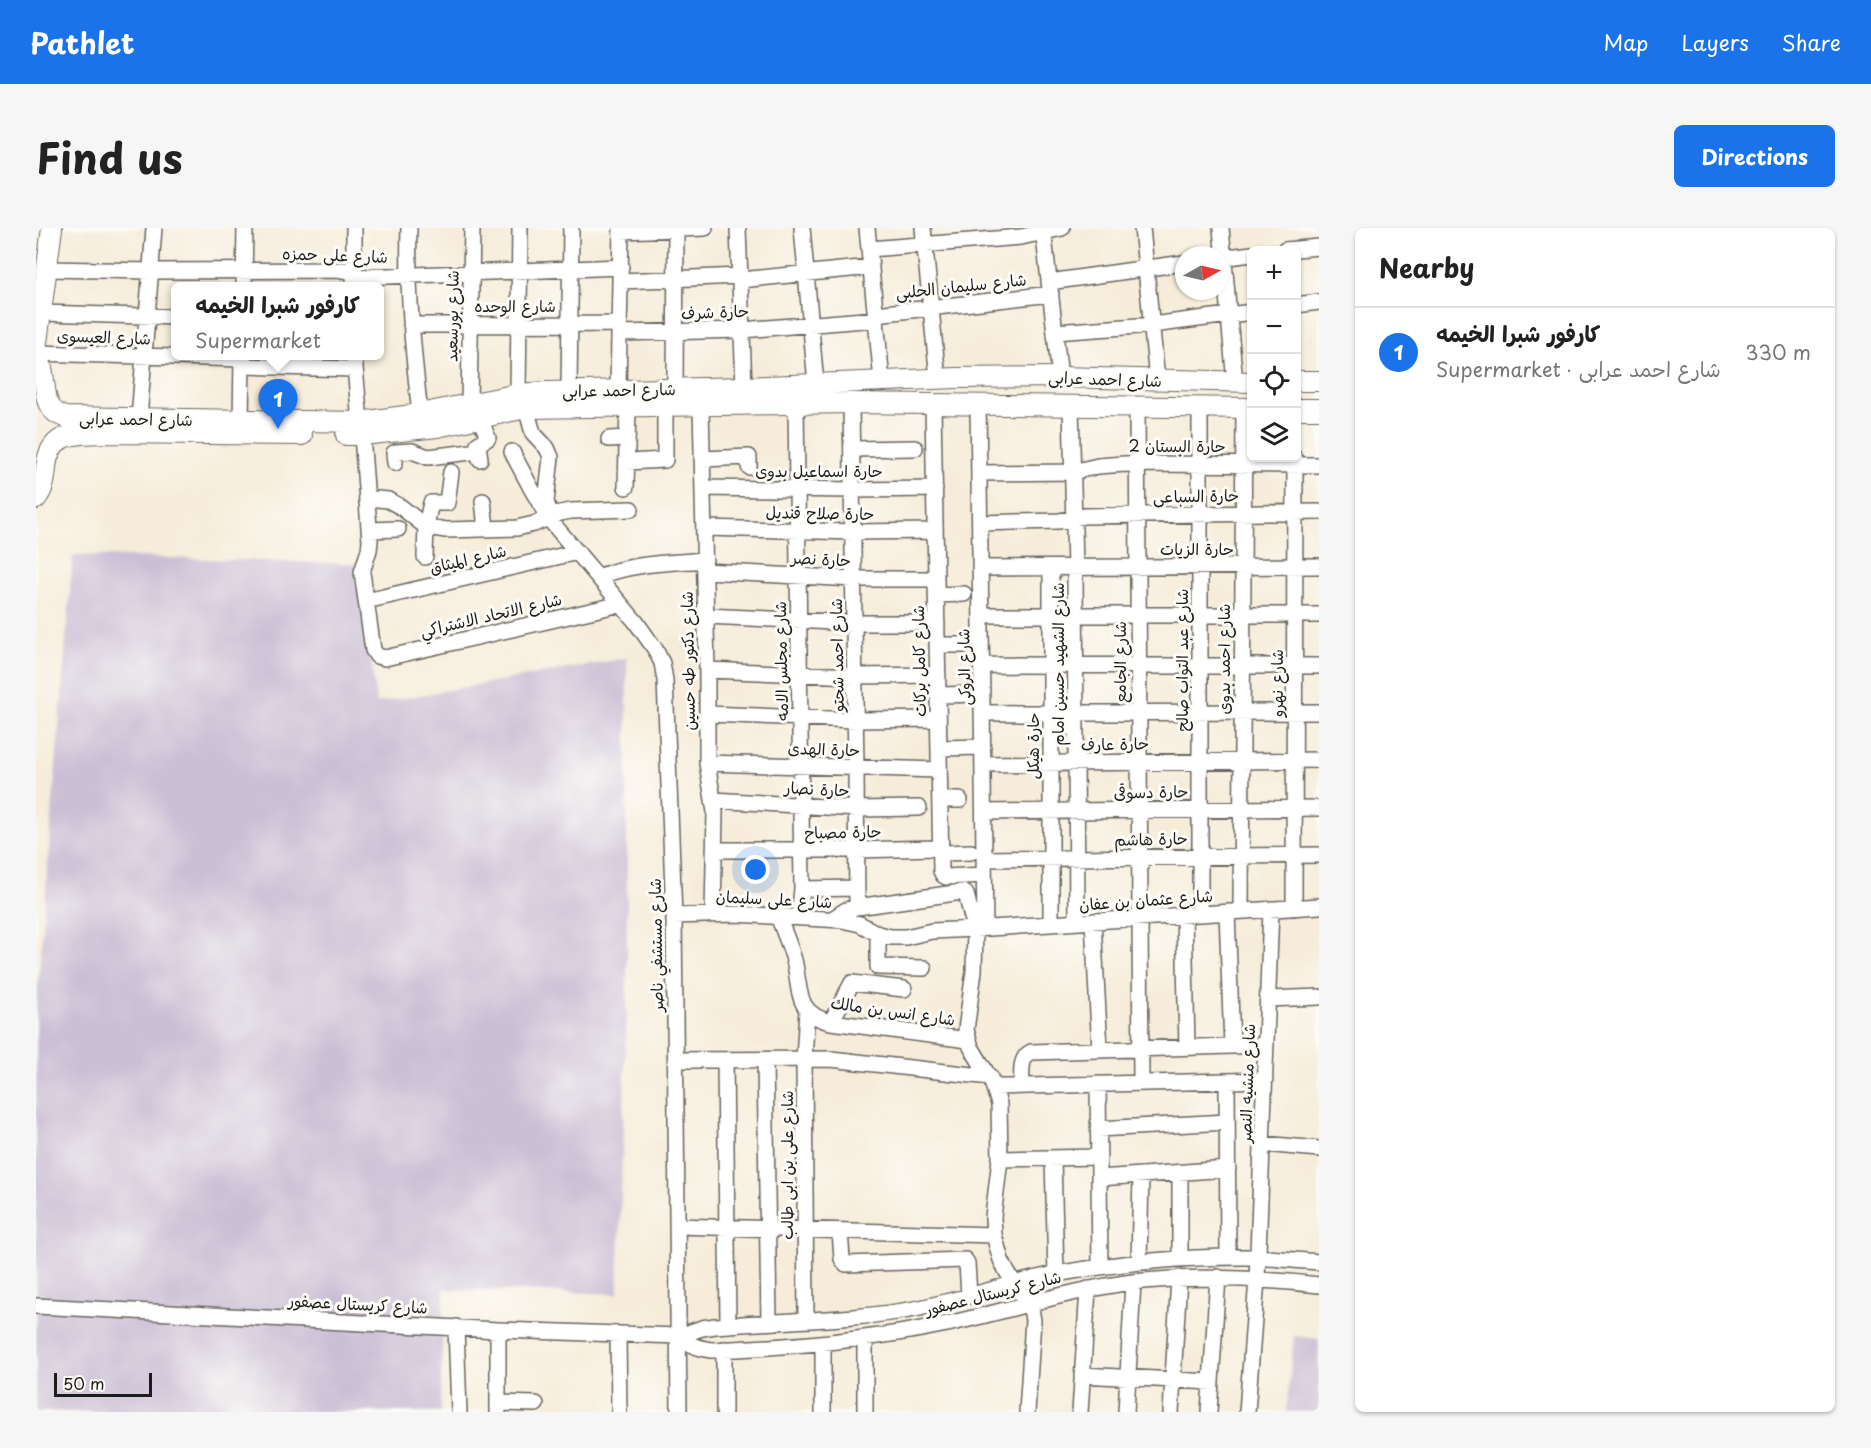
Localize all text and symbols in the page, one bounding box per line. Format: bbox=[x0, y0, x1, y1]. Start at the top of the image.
text: Pathlet bbox=[30, 21, 134, 64]
text: Map bbox=[1604, 26, 1648, 58]
text: Layers bbox=[1681, 26, 1749, 58]
text: Share bbox=[1782, 26, 1841, 58]
text: Find us bbox=[36, 125, 183, 188]
button: Directions bbox=[1674, 125, 1835, 187]
street label: شارع على حمزه bbox=[282, 240, 388, 269]
north arrow bbox=[1175, 246, 1229, 300]
map controls bbox=[1247, 246, 1301, 462]
button: + bbox=[1247, 246, 1301, 300]
text: Nearby bbox=[1379, 248, 1474, 287]
street label: شارع سليمان الحلبى bbox=[894, 266, 1028, 305]
street label: شارع بورسعيد bbox=[438, 270, 465, 362]
popup bbox=[171, 282, 384, 360]
text: كارفور شبرا الخيمه bbox=[195, 287, 360, 320]
street label: شارع الوحده bbox=[474, 293, 556, 318]
street label: حارة شرف bbox=[681, 298, 749, 324]
button: − bbox=[1247, 300, 1301, 354]
text: كارفور شبرا الخيمه bbox=[1436, 316, 1600, 349]
street label: شارع العيسوى bbox=[57, 322, 151, 351]
text: Supermarket bbox=[195, 325, 321, 355]
text: 1 bbox=[1394, 337, 1403, 367]
text: 330 m bbox=[1745, 337, 1811, 367]
button: locate bbox=[1247, 354, 1301, 408]
text: Supermarket · شارع احمد عرابى bbox=[1436, 354, 1721, 384]
street label: شارع احمد عرابى bbox=[1048, 364, 1162, 393]
street label: شارع احمد عرابى bbox=[562, 376, 676, 403]
pin: 1 bbox=[258, 380, 298, 429]
street label: شارع احمد عرابى bbox=[79, 405, 193, 432]
button: layers bbox=[1247, 408, 1301, 462]
street label: حارة البستان 2 bbox=[1128, 433, 1226, 457]
street label: حارة اسماعيل بدوى bbox=[755, 458, 883, 482]
street label: حارة السباعى bbox=[1153, 482, 1239, 508]
street label: حارة صلاح قنديل bbox=[765, 499, 875, 525]
street label: حارة الزيات bbox=[1160, 536, 1234, 560]
street label: شارع الميثاق bbox=[427, 538, 509, 579]
street label: حارة نصر bbox=[788, 544, 852, 572]
street label: شارع الشهيد حسين امام bbox=[1045, 582, 1071, 746]
street label: شارع الاتحاد الاشتراكي bbox=[418, 586, 565, 646]
street label: شارع عبد التواب صالح bbox=[1169, 589, 1194, 731]
street label: شارع دكتور طه حسين bbox=[674, 591, 701, 731]
street label: شارع احمد شحتو bbox=[823, 598, 850, 714]
street label: شارع مجلس الامه bbox=[767, 601, 794, 721]
street label: شارع احمد بدوى bbox=[1211, 604, 1236, 714]
street label: شارع كامل بركات bbox=[905, 605, 932, 717]
street label: شارع الجامع bbox=[1107, 621, 1132, 703]
street label: شارع الروكى bbox=[950, 628, 977, 706]
street label: شارع نهرو bbox=[1264, 649, 1289, 719]
street label: حارة هيكل bbox=[1020, 712, 1044, 780]
street label: حارة عارف bbox=[1081, 730, 1149, 756]
street label: حارة الهدى bbox=[787, 735, 861, 761]
street label: حارة نصار bbox=[782, 774, 850, 802]
street label: حارة دسوقى bbox=[1113, 778, 1189, 804]
street label: حارة مصباح bbox=[804, 818, 882, 844]
street label: حارة هاشم bbox=[1114, 825, 1188, 853]
your location bbox=[741, 855, 770, 884]
street label: شارع مستشفي ناصر bbox=[642, 878, 672, 1014]
street label: شارع عثمان بن عفان bbox=[1078, 882, 1214, 917]
street label: شارع على سليمان bbox=[715, 883, 833, 914]
street label: شارع انس بن مالك bbox=[829, 989, 957, 1032]
street label: شارع منشيه النصر bbox=[1232, 1023, 1261, 1145]
street label: شارع على بن ابى طالب bbox=[774, 1090, 799, 1240]
street label: شارع كريستال عصفور bbox=[920, 1263, 1064, 1322]
street label: شارع كريستال عصفور bbox=[286, 1287, 428, 1320]
scale bar bbox=[54, 1370, 152, 1398]
text: 50 m bbox=[63, 1371, 104, 1395]

